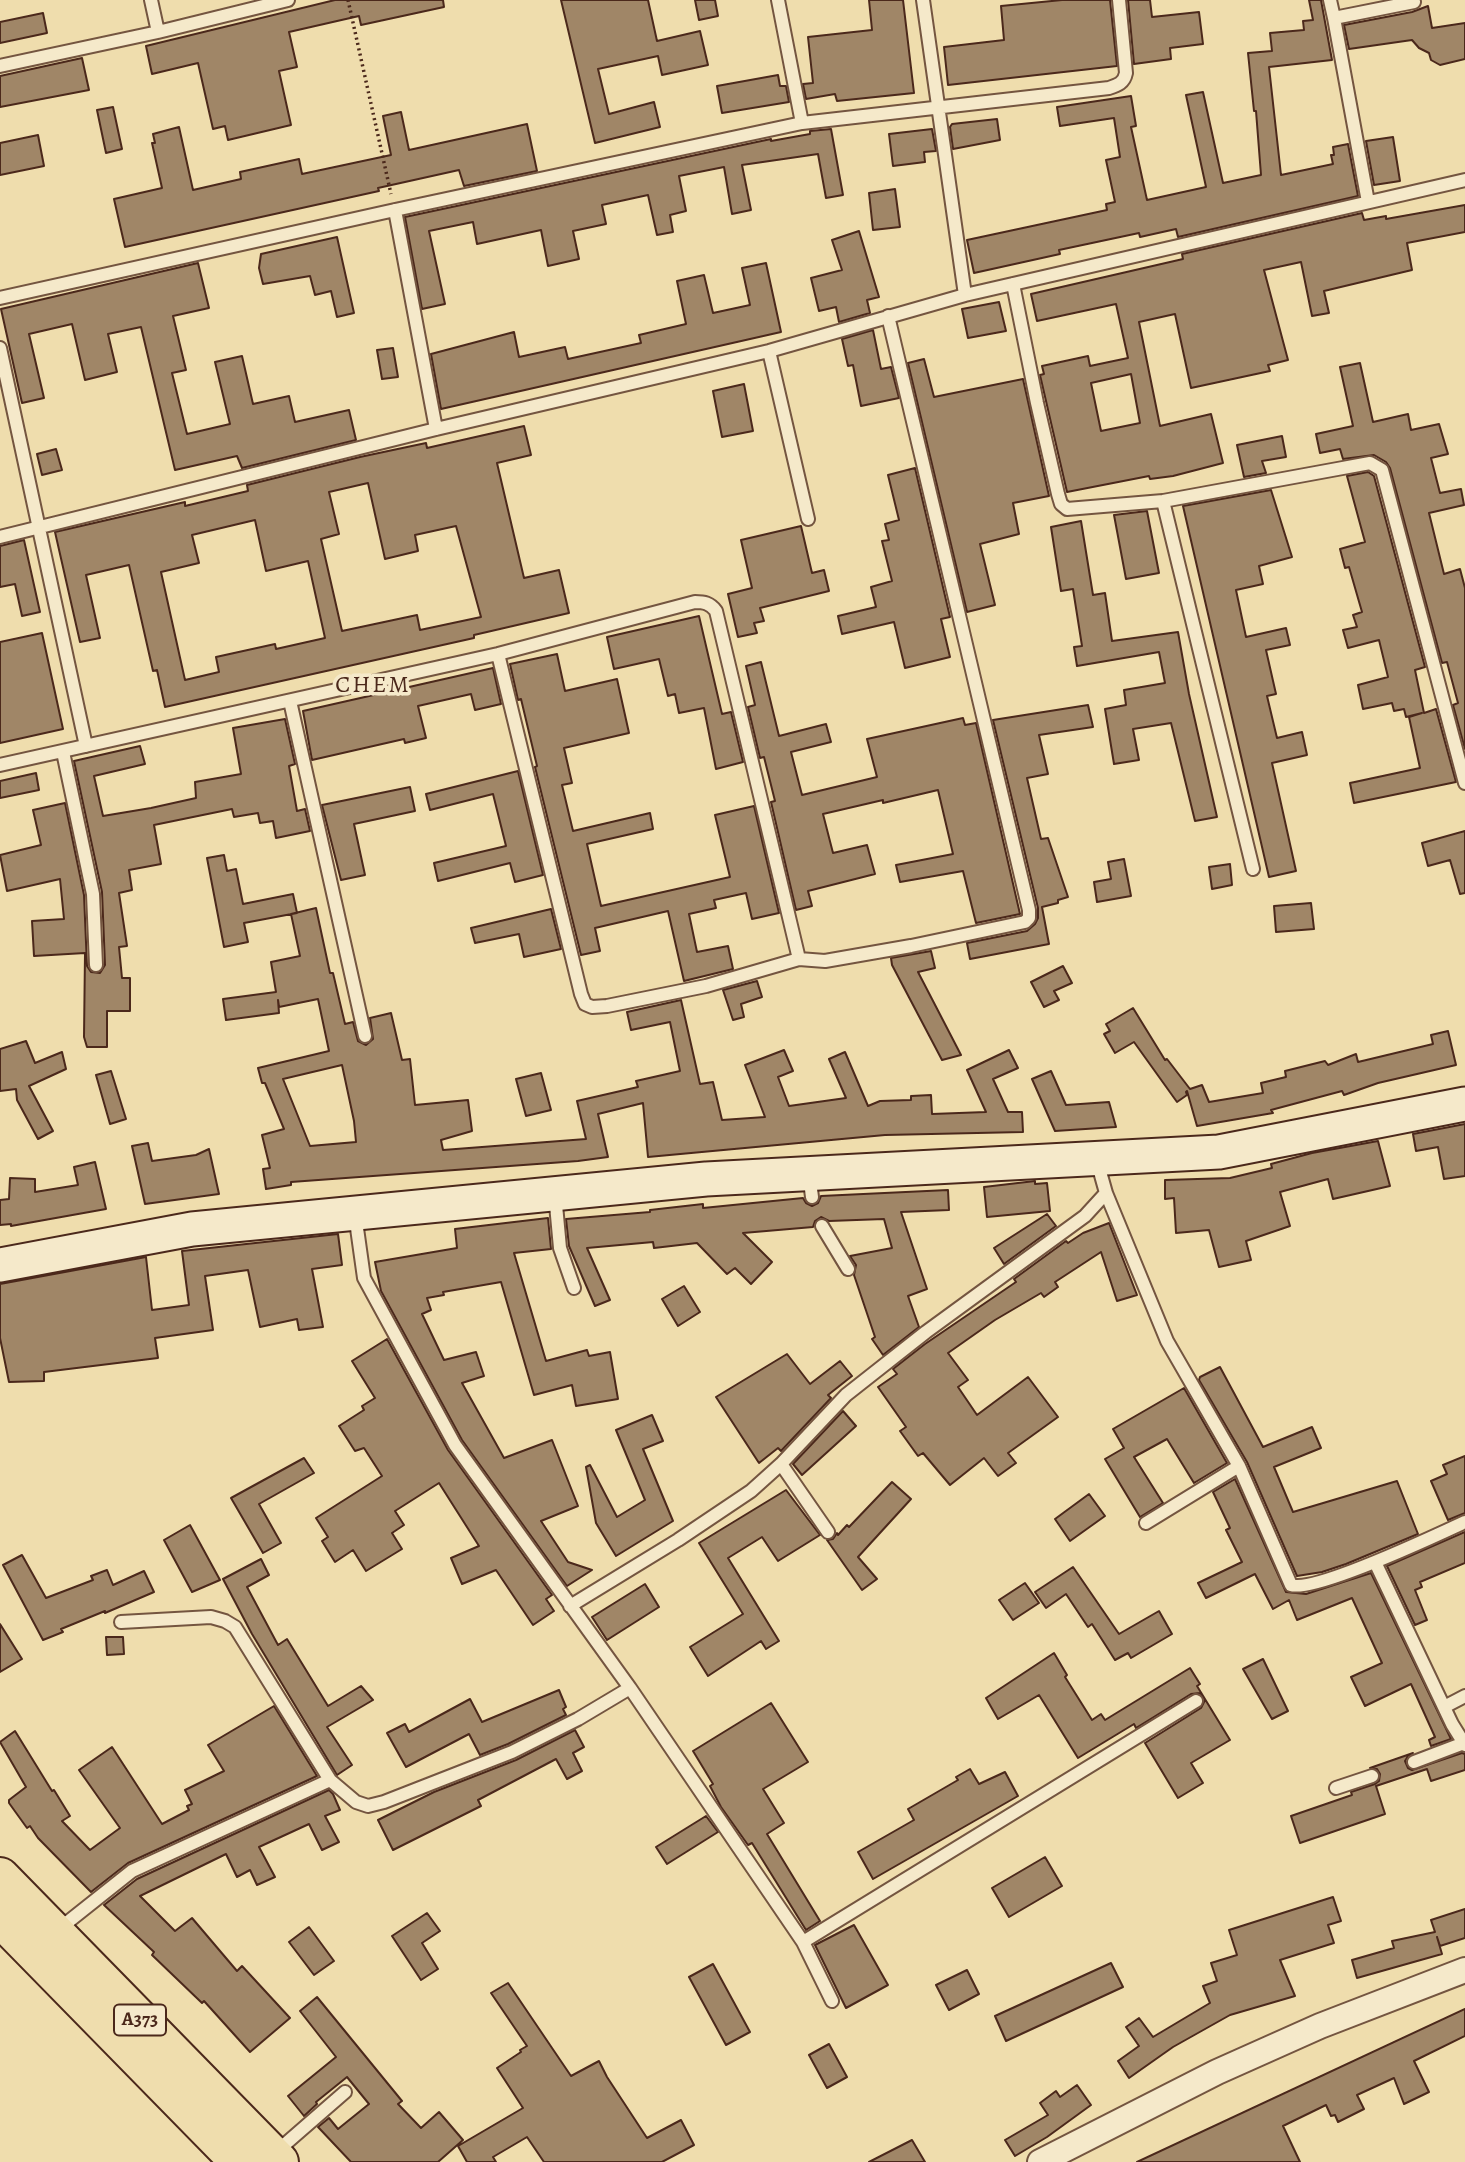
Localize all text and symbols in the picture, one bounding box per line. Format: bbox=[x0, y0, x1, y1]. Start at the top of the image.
district label: CHEM bbox=[336, 672, 410, 700]
road number: A373 bbox=[114, 2004, 166, 2036]

